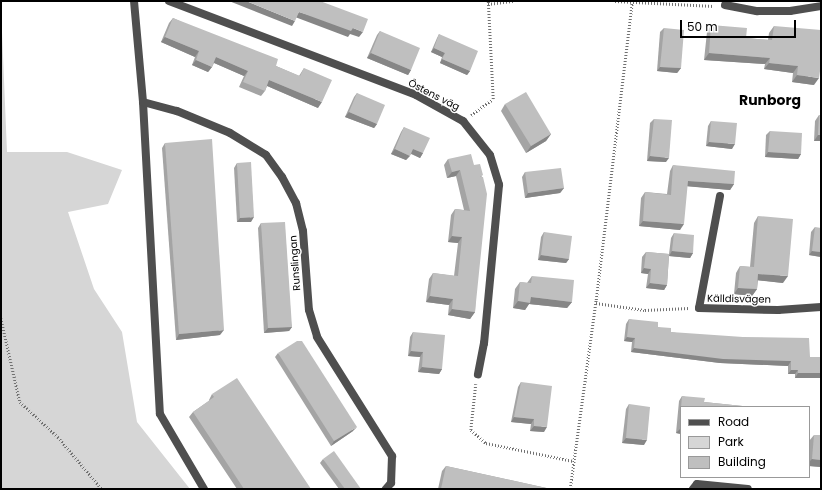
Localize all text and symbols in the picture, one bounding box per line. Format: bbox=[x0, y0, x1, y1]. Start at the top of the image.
scale bar bbox=[682, 12, 798, 38]
text: 50 m bbox=[687, 18, 718, 35]
street label: Östens väg bbox=[406, 77, 462, 113]
district label: Runborg bbox=[739, 92, 801, 108]
street label: Runslingan bbox=[287, 235, 303, 291]
street label: Källdisvägen bbox=[707, 292, 771, 306]
legend bbox=[680, 406, 810, 478]
text: Road bbox=[718, 413, 749, 430]
text: Park bbox=[718, 433, 744, 450]
text: Building bbox=[718, 453, 766, 470]

